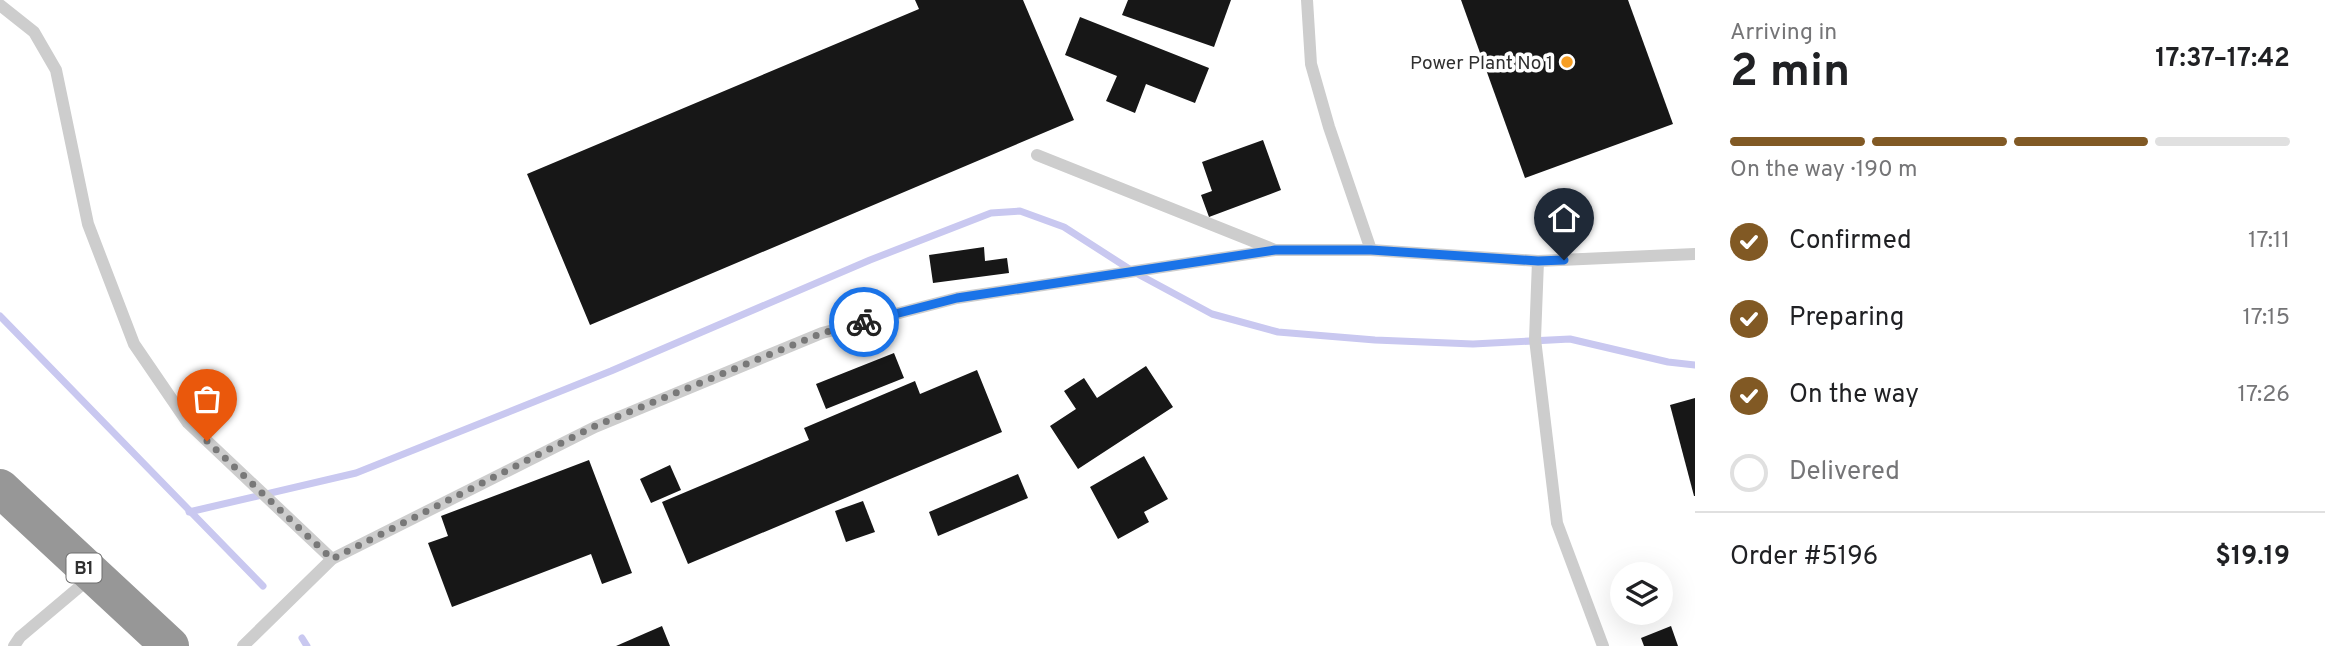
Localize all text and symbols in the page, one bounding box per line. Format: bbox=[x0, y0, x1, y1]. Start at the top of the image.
text: Arriving in bbox=[1730, 19, 1837, 48]
text: 17:37–17:42 bbox=[2155, 43, 2290, 76]
text: 2 min bbox=[1730, 44, 1850, 103]
place label: Power Plant No 1 bbox=[1410, 52, 1553, 76]
marker: Power Plant No 1 bbox=[1559, 54, 1575, 70]
text: On the way · 190 m bbox=[1730, 156, 1918, 185]
pin bbox=[1534, 188, 1594, 260]
icon: home bbox=[1545, 199, 1583, 237]
icon: check bbox=[1730, 223, 1768, 261]
text: Confirmed bbox=[1789, 225, 1912, 258]
text: 17:11 bbox=[2248, 227, 2290, 256]
courier bbox=[829, 287, 899, 357]
icon: check bbox=[1730, 300, 1768, 338]
text: Preparing bbox=[1789, 302, 1904, 335]
icon: bike bbox=[845, 303, 883, 341]
text: 17:15 bbox=[2242, 304, 2290, 333]
pin bbox=[177, 369, 237, 441]
icon: check bbox=[1730, 377, 1768, 415]
text: On the way bbox=[1789, 379, 1919, 412]
icon: bag bbox=[188, 380, 226, 418]
text: 17:26 bbox=[2237, 381, 2290, 410]
text: Delivered bbox=[1789, 456, 1900, 489]
text: Order #5196 bbox=[1730, 541, 1878, 574]
text: $19.19 bbox=[2215, 541, 2290, 574]
road number: B1 bbox=[66, 554, 102, 582]
map controls bbox=[1610, 562, 1673, 625]
button: layers bbox=[1610, 562, 1673, 625]

